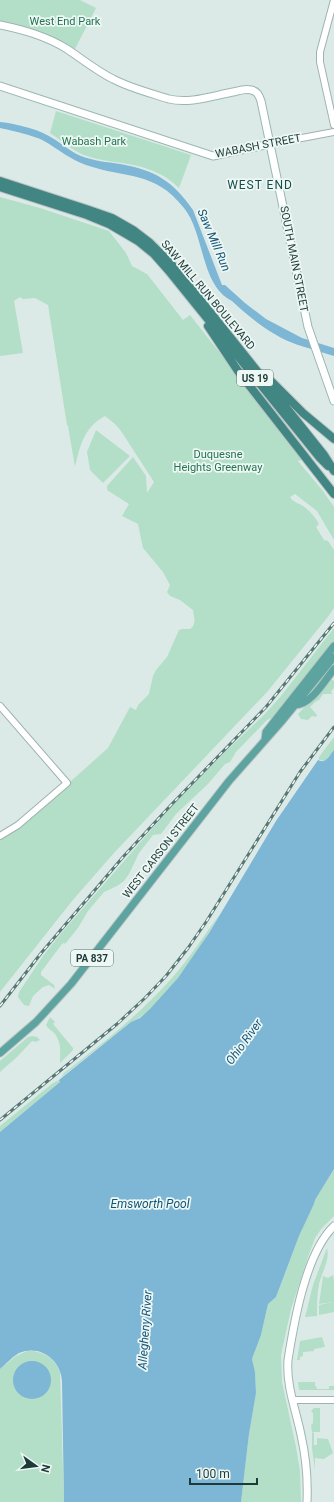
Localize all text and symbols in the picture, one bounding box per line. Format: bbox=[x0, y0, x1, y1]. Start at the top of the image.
park label: West End Park bbox=[30, 15, 101, 28]
street label: WABASH STREET bbox=[214, 131, 302, 161]
park label: Wabash Park bbox=[62, 135, 127, 148]
district label: WEST END bbox=[227, 178, 293, 192]
street label: SOUTH MAIN STREET bbox=[277, 205, 311, 314]
water label: Saw Mill Run bbox=[195, 207, 233, 273]
street label: SAW MILL RUN BOULEVARD bbox=[158, 238, 258, 352]
road number: US 19 bbox=[237, 370, 273, 386]
park label: Duquesne Heights Greenway bbox=[174, 448, 263, 474]
street label: WEST CARSON STREET bbox=[120, 801, 202, 901]
road number: PA 837 bbox=[71, 950, 113, 966]
water label: Ohio River bbox=[223, 1016, 266, 1067]
water label: Emsworth Pool bbox=[111, 1197, 190, 1211]
water label: Allegheny River bbox=[135, 1289, 155, 1371]
north arrow bbox=[16, 1446, 56, 1486]
scale bar bbox=[190, 1460, 257, 1486]
text: N bbox=[38, 1463, 52, 1474]
text: 100 m bbox=[196, 1467, 230, 1481]

